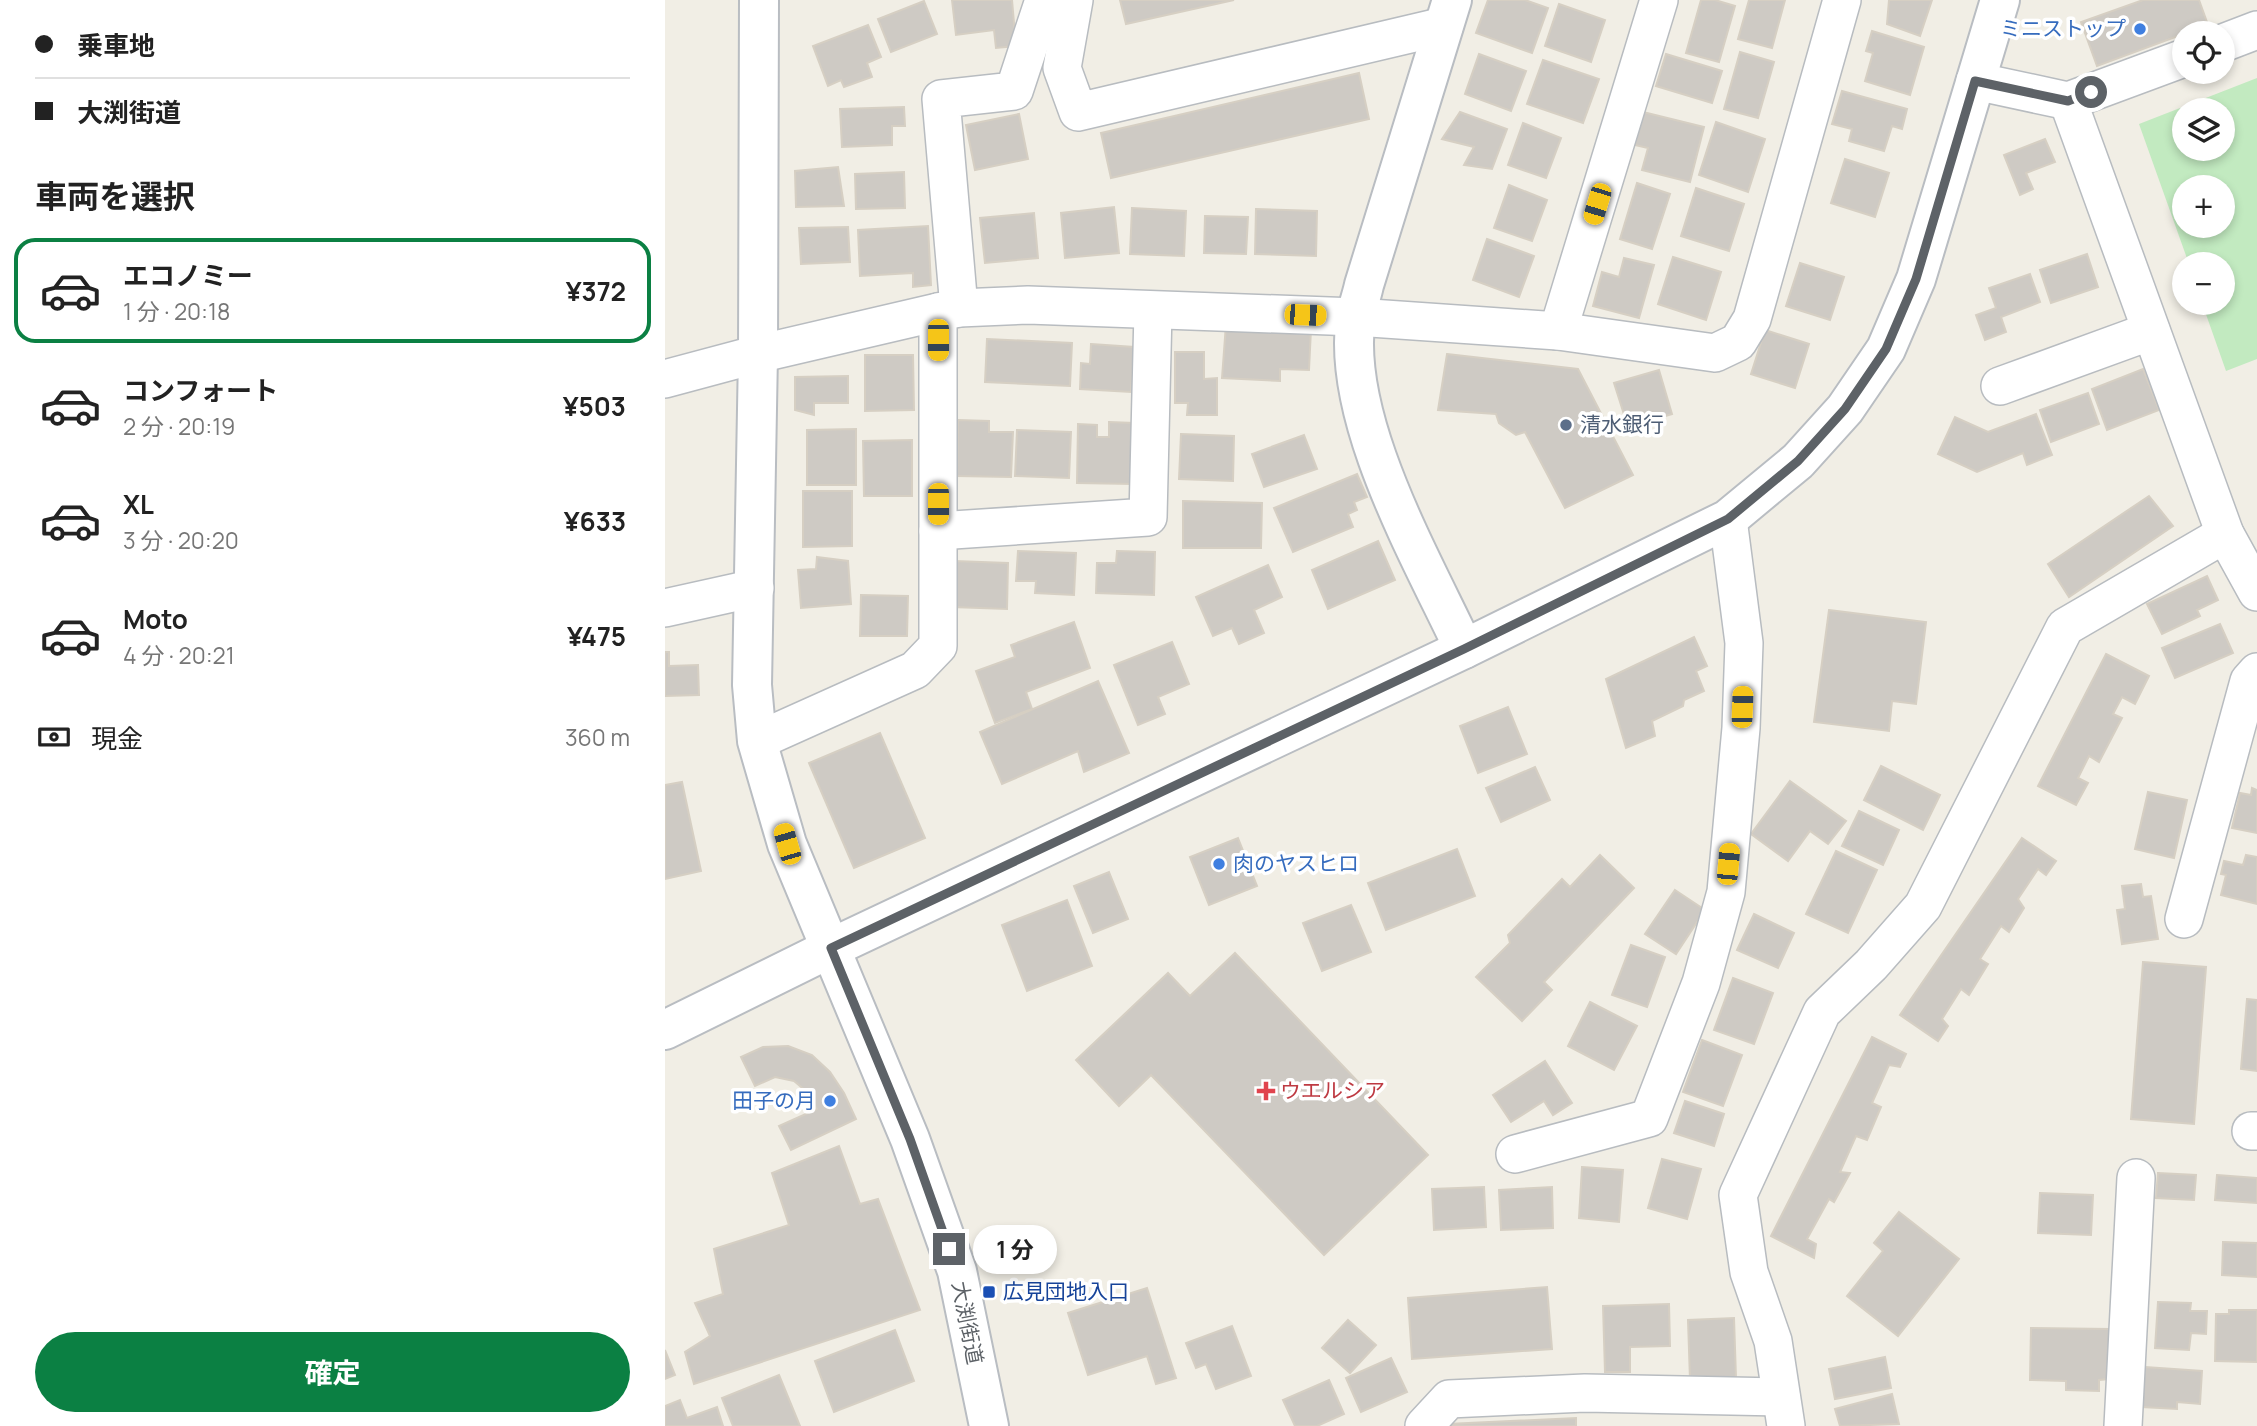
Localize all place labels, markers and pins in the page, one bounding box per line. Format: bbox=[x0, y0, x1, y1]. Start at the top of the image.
place label: ミニストップ bbox=[2000, 14, 2126, 42]
marker: ミニストップ bbox=[2132, 21, 2148, 37]
place label: 清水銀行 bbox=[1580, 410, 1664, 438]
marker: 清水銀行 bbox=[1558, 417, 1574, 433]
place label: 肉のヤスヒロ bbox=[1233, 849, 1359, 877]
marker: 肉のヤスヒロ bbox=[1211, 856, 1227, 872]
place label: ウエルシア bbox=[1280, 1076, 1385, 1104]
marker: ウエルシア bbox=[1258, 1083, 1274, 1099]
place label: 田子の月 bbox=[732, 1086, 816, 1114]
marker: 田子の月 bbox=[822, 1093, 838, 1109]
place label: 広見団地入口 bbox=[1003, 1277, 1129, 1305]
marker: 広見団地入口 bbox=[981, 1284, 997, 1300]

